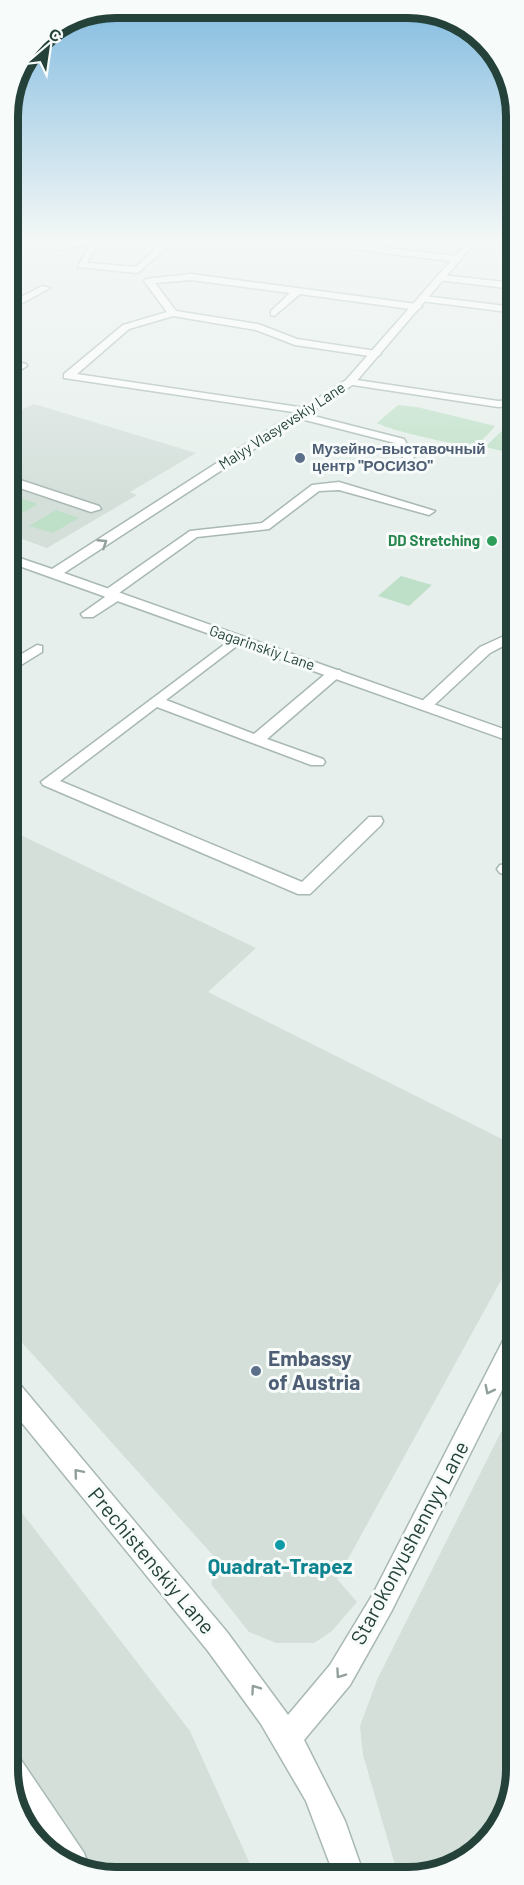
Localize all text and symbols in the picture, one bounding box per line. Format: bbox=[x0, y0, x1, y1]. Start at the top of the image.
north arrow bbox=[18, 18, 78, 78]
text: С bbox=[46, 23, 66, 46]
street label: Malyy Vlasyevskiy Lane bbox=[215, 378, 348, 473]
place label: Музейно-выставочный центр "РОСИЗО" bbox=[312, 439, 486, 474]
marker: Музейно-выставочный центр "РОСИЗО" bbox=[293, 451, 307, 465]
place label: DD Stretching bbox=[388, 531, 480, 549]
marker: DD Stretching bbox=[485, 534, 499, 548]
one-way arrow bbox=[97, 538, 107, 550]
street label: Gagarinskiy Lane bbox=[207, 621, 317, 674]
place label: Embassy of Austria bbox=[268, 1345, 360, 1394]
marker: Embassy of Austria bbox=[249, 1364, 263, 1378]
one-way arrow bbox=[485, 1384, 497, 1395]
street label: Starokonyushennyy Lane bbox=[344, 1436, 473, 1648]
one-way arrow bbox=[75, 1469, 86, 1480]
street label: Prechistenskiy Lane bbox=[84, 1482, 221, 1638]
marker: Quadrat-Trapez bbox=[273, 1538, 287, 1552]
place label: Quadrat-Trapez bbox=[208, 1553, 353, 1578]
one-way arrow bbox=[336, 1667, 347, 1678]
one-way arrow bbox=[251, 1685, 262, 1696]

